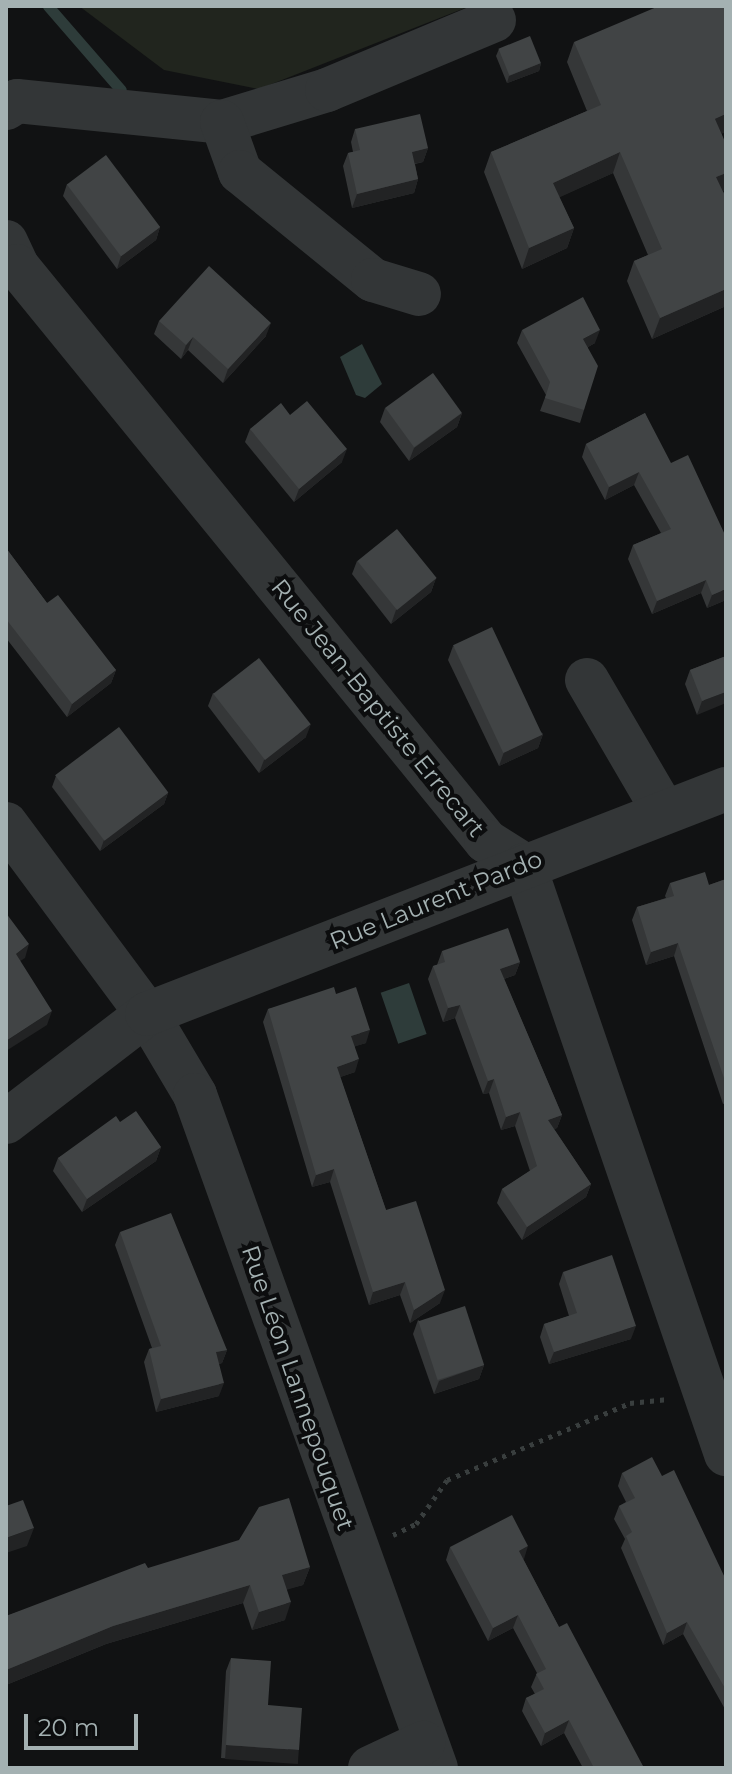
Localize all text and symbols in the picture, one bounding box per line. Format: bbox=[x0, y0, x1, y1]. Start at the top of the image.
street label: Rue Jean-Baptiste Errecart bbox=[265, 573, 491, 843]
street label: Rue Laurent Pardo bbox=[326, 844, 546, 956]
street label: Rue Léon Lannepouquet bbox=[236, 1242, 360, 1534]
scale bar bbox=[28, 1698, 142, 1748]
text: 20 m bbox=[38, 1713, 99, 1742]

